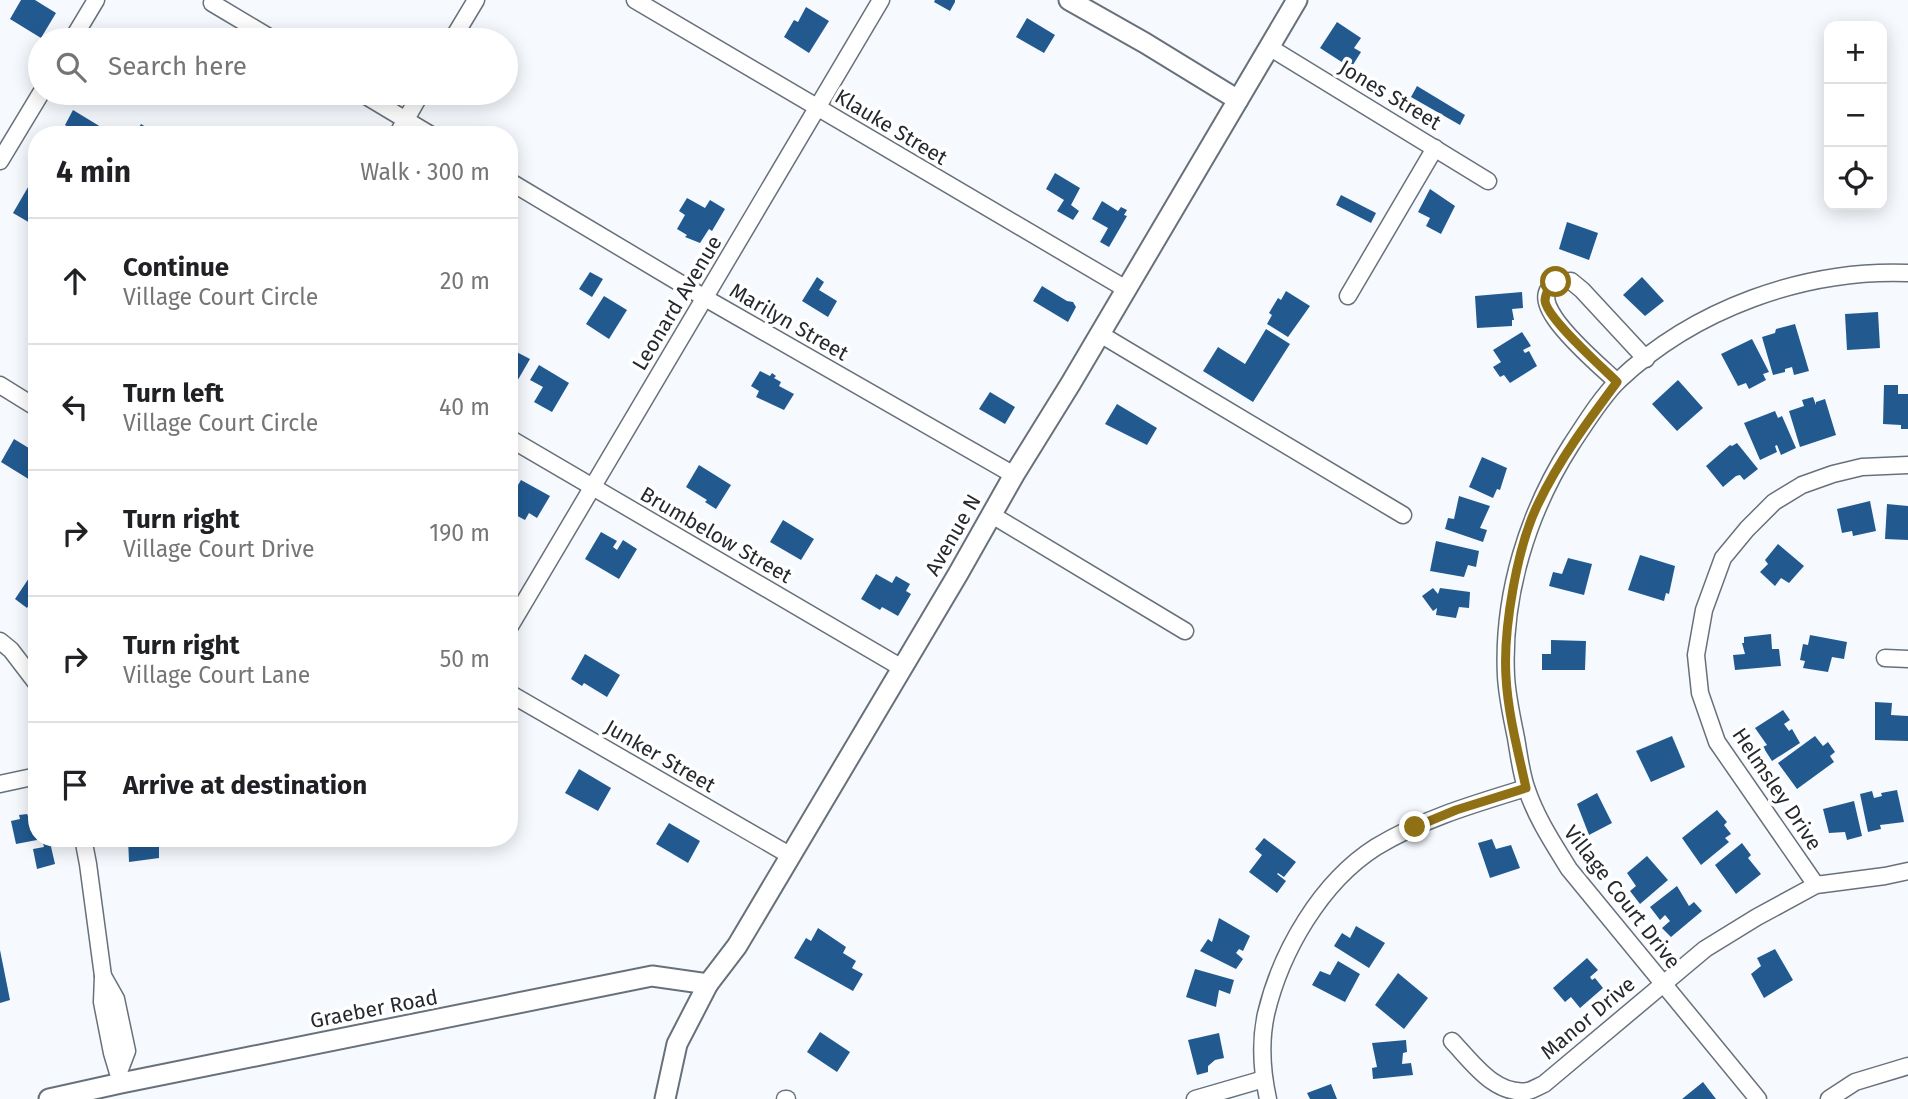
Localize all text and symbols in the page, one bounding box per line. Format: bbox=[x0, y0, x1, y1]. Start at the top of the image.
map controls bbox=[1824, 21, 1887, 210]
button: + bbox=[1824, 21, 1887, 84]
search box bbox=[28, 28, 518, 105]
icon: search bbox=[52, 48, 90, 86]
text: Search here bbox=[108, 51, 247, 82]
street label: Jones Street bbox=[1334, 54, 1446, 136]
street label: Klauke Street bbox=[830, 83, 952, 171]
button: − bbox=[1824, 84, 1887, 147]
button: locate bbox=[1824, 147, 1887, 210]
text: 4 min bbox=[56, 154, 131, 190]
text: Walk · 300 m bbox=[360, 158, 490, 186]
street label: Leonard Avenue bbox=[627, 231, 727, 375]
text: Continue bbox=[123, 252, 229, 283]
icon: ahead bbox=[56, 262, 94, 300]
route start bbox=[1540, 266, 1571, 297]
text: 20 m bbox=[440, 267, 490, 295]
street label: Marilyn Street bbox=[725, 278, 853, 367]
text: Village Court Circle bbox=[123, 283, 318, 311]
text: Turn left bbox=[123, 378, 224, 409]
icon: left bbox=[56, 388, 94, 426]
text: 40 m bbox=[439, 393, 490, 421]
text: Village Court Circle bbox=[123, 409, 318, 437]
street label: Brumbelow Street bbox=[635, 481, 797, 589]
street label: Avenue N bbox=[919, 490, 987, 580]
text: Turn right bbox=[123, 504, 240, 535]
icon: right bbox=[56, 514, 94, 552]
text: 190 m bbox=[429, 519, 490, 547]
text: Village Court Drive bbox=[123, 535, 315, 563]
text: Turn right bbox=[123, 630, 240, 661]
icon: right bbox=[56, 640, 94, 678]
text: 50 m bbox=[440, 645, 490, 673]
text: Village Court Lane bbox=[123, 661, 310, 689]
street label: Junker Street bbox=[600, 714, 720, 798]
street label: Helmsley Drive bbox=[1726, 723, 1828, 855]
icon: arrive bbox=[56, 766, 94, 804]
text: Arrive at destination bbox=[123, 770, 367, 801]
route end bbox=[1399, 811, 1430, 842]
street label: Village Court Drive bbox=[1558, 820, 1686, 974]
street label: Manor Drive bbox=[1536, 971, 1640, 1065]
street label: Graeber Road bbox=[308, 984, 440, 1034]

